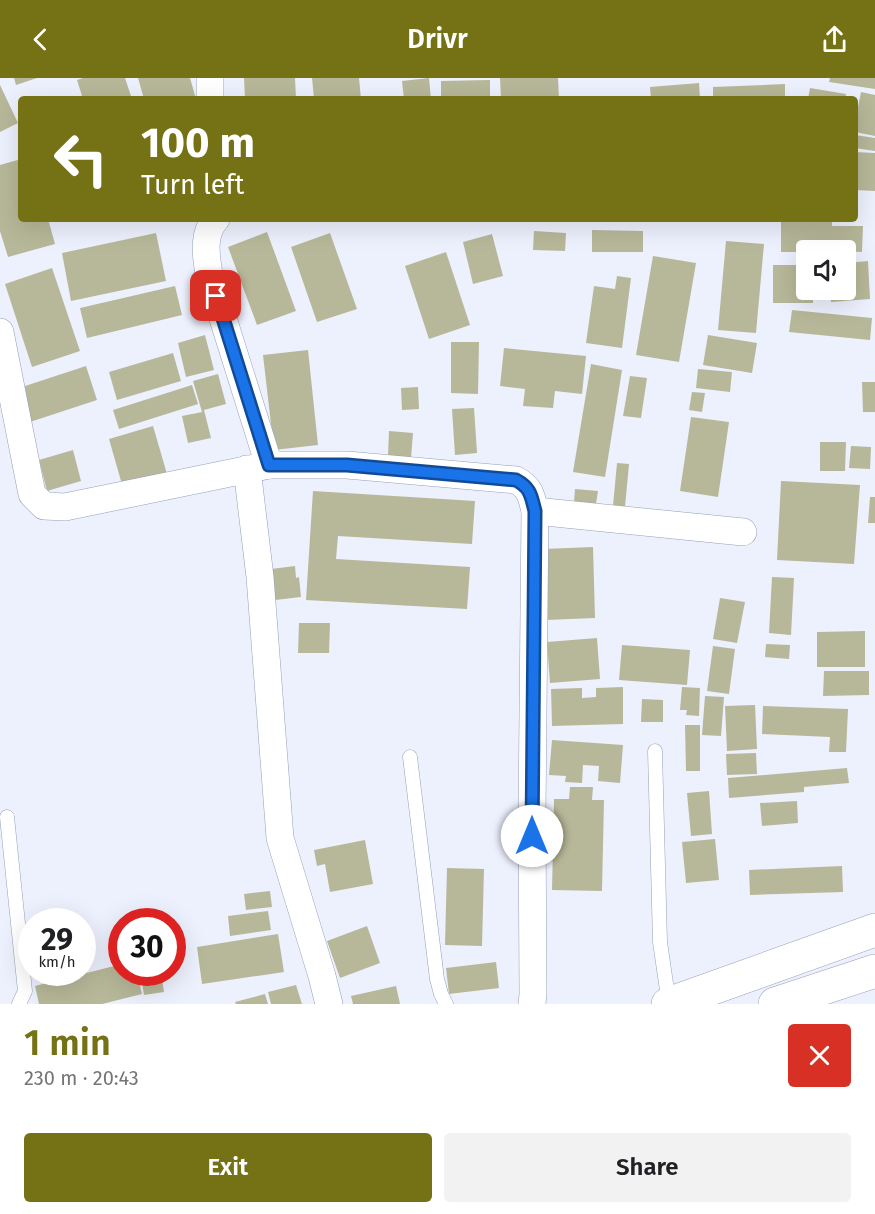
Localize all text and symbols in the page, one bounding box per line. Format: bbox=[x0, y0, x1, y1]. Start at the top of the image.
icon: back bbox=[24, 23, 57, 56]
text: Drivr bbox=[407, 23, 468, 55]
icon: share bbox=[818, 23, 851, 56]
text: 100 m bbox=[141, 118, 255, 168]
icon: left bbox=[42, 120, 120, 198]
text: Turn left bbox=[141, 169, 244, 201]
map controls bbox=[796, 240, 856, 300]
button: sound bbox=[796, 240, 856, 300]
pin bbox=[190, 270, 241, 321]
icon: arrive bbox=[199, 279, 232, 312]
position arrow bbox=[500, 804, 564, 868]
speed limit sign: 30 bbox=[108, 908, 186, 986]
text: 29 bbox=[41, 922, 73, 958]
text: km/h bbox=[38, 953, 76, 971]
text: 1 min bbox=[24, 1021, 111, 1065]
button: close bbox=[788, 1024, 851, 1087]
text: 230 m · 20:43 bbox=[24, 1066, 139, 1090]
button: Exit bbox=[24, 1133, 432, 1202]
button: Share bbox=[444, 1133, 851, 1202]

